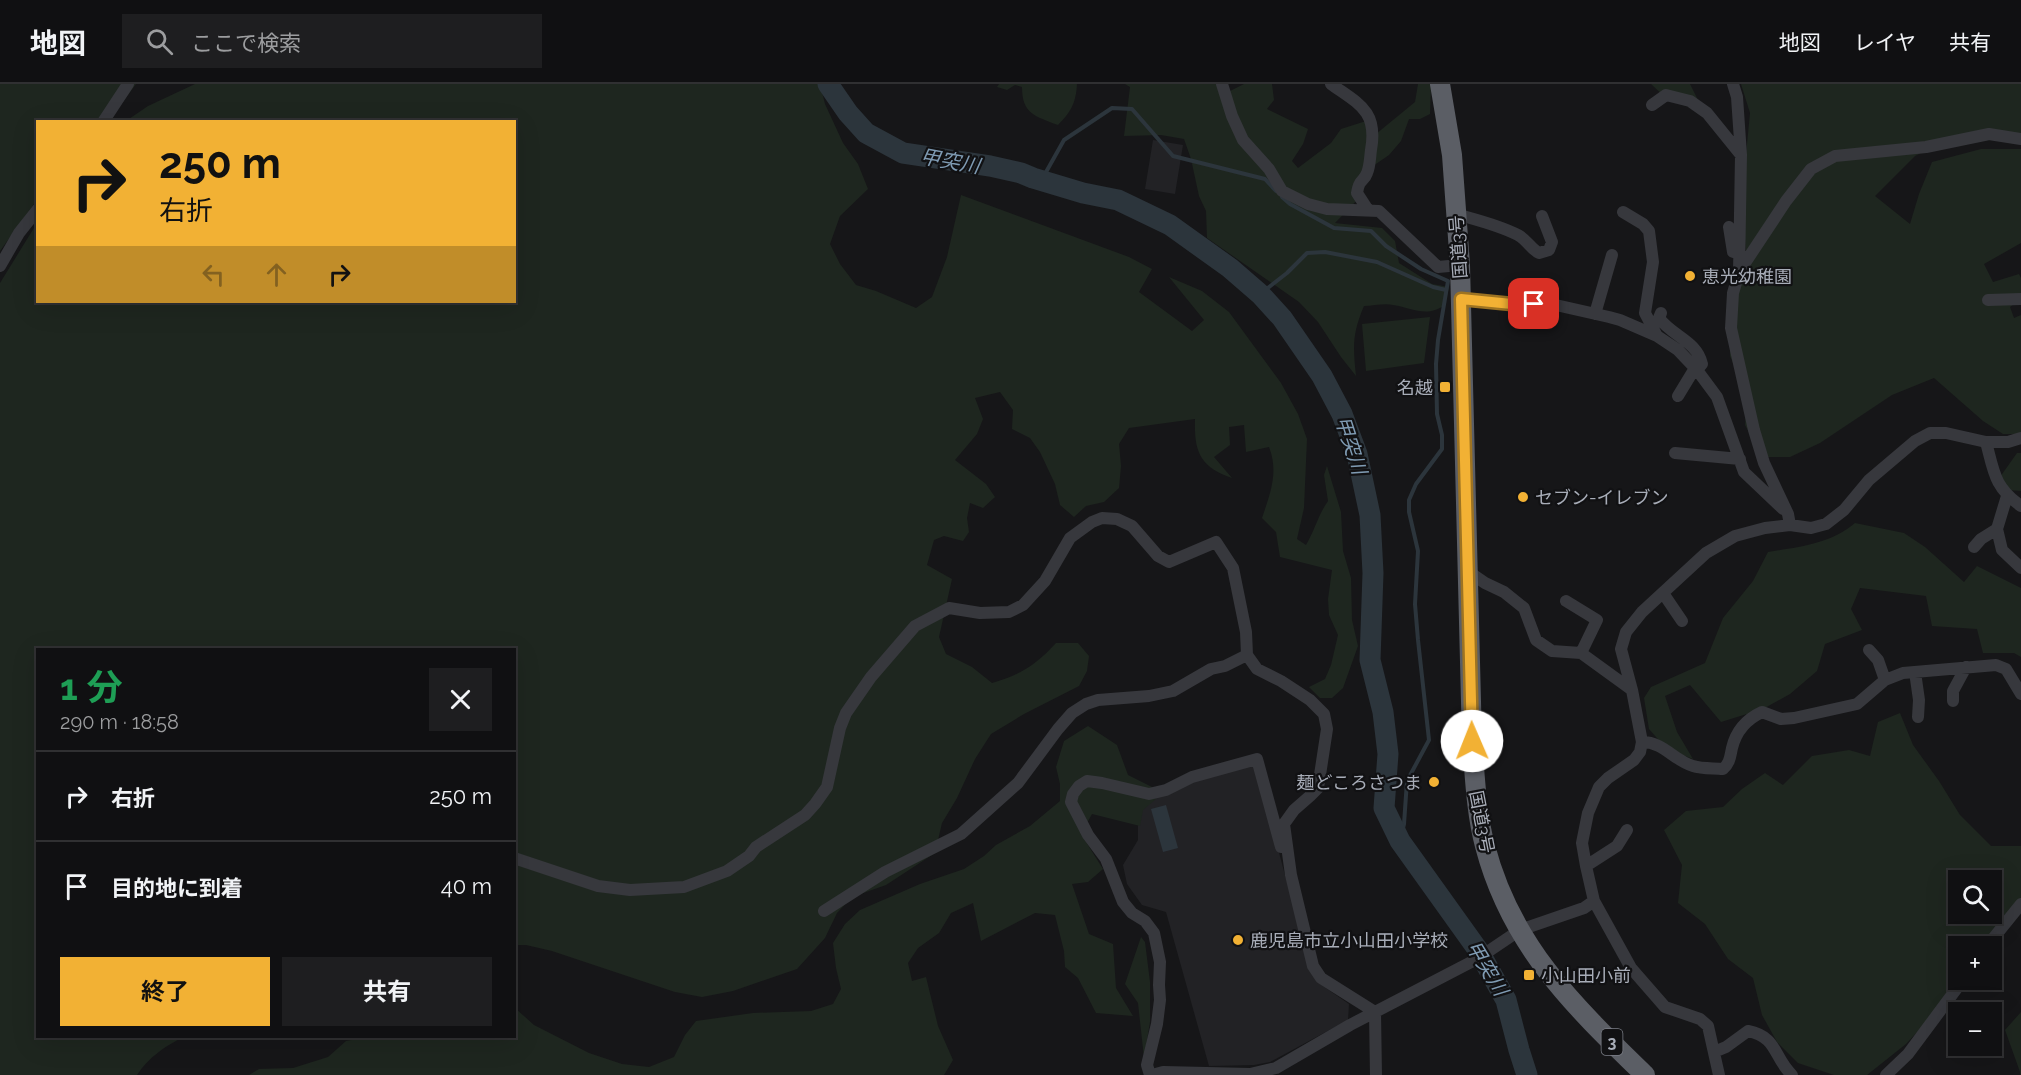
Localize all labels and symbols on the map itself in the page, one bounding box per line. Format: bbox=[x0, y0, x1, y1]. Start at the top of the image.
water label: 甲突川 bbox=[918, 144, 984, 178]
street label: 国道3号 bbox=[1445, 215, 1471, 279]
place label: 恵光幼稚園 bbox=[1702, 266, 1792, 287]
marker: 恵光幼稚園 bbox=[1683, 269, 1697, 283]
pin bbox=[1508, 278, 1559, 329]
place label: 名越 bbox=[1397, 377, 1433, 398]
marker: 名越 bbox=[1438, 380, 1452, 394]
water label: 甲突川 bbox=[1330, 413, 1372, 479]
place label: セブン-イレブン bbox=[1535, 487, 1669, 508]
marker: セブン-イレブン bbox=[1516, 490, 1530, 504]
position arrow bbox=[1440, 709, 1504, 773]
place label: 麺どころさつま bbox=[1297, 772, 1422, 793]
marker: 麺どころさつま bbox=[1427, 775, 1441, 789]
street label: 国道3号 bbox=[1466, 789, 1498, 855]
place label: 鹿児島市立小山田小学校 bbox=[1250, 930, 1448, 951]
marker: 鹿児島市立小山田小学校 bbox=[1231, 933, 1245, 947]
water label: 甲突川 bbox=[1461, 936, 1514, 1002]
place label: 小山田小前 bbox=[1541, 965, 1631, 986]
marker: 小山田小前 bbox=[1522, 968, 1536, 982]
road number: 3 bbox=[1602, 1029, 1622, 1055]

